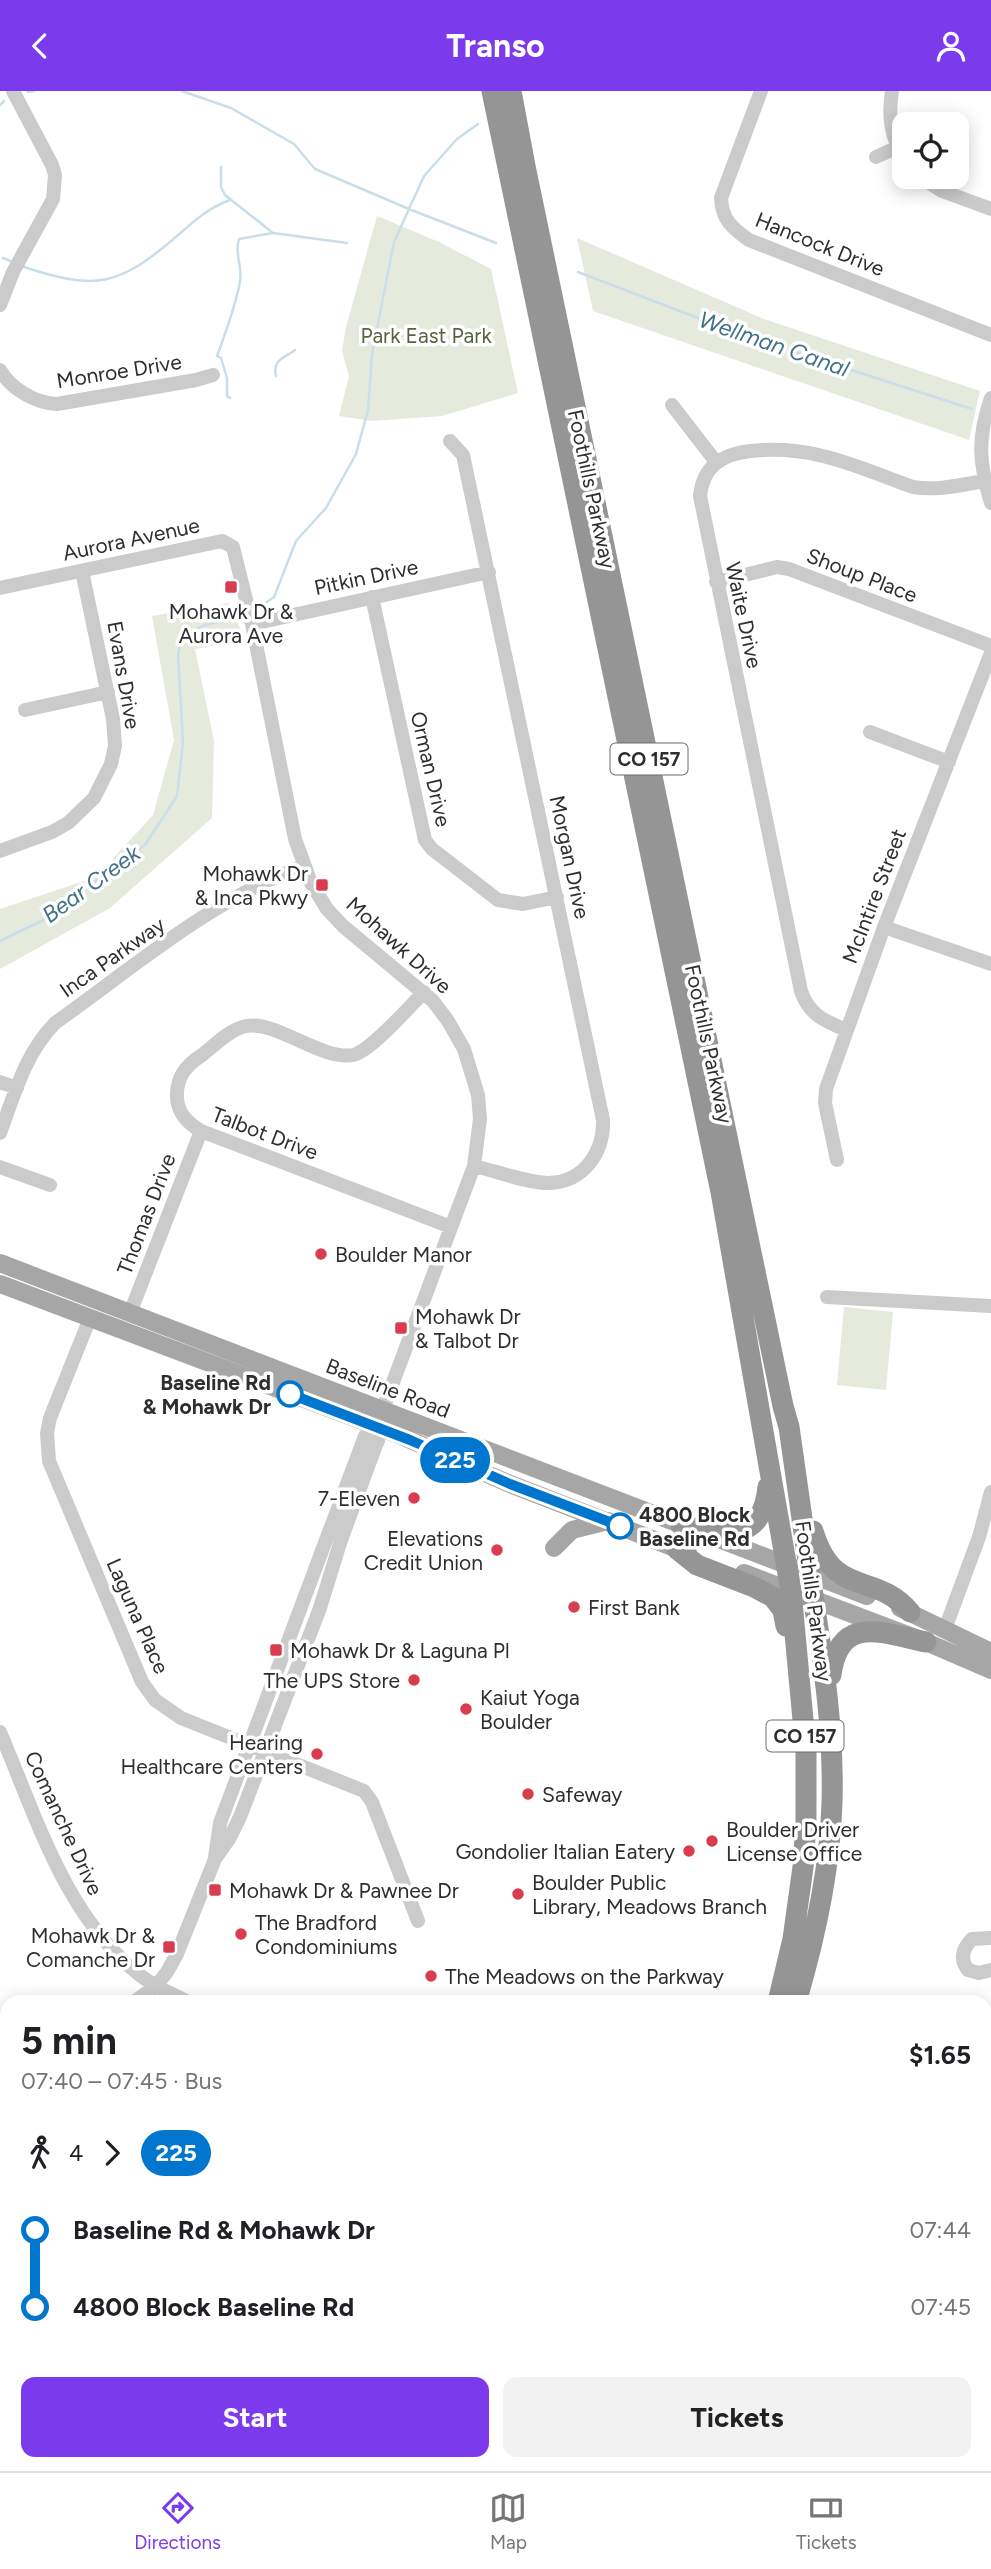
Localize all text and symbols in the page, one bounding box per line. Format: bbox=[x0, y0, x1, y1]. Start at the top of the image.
icon: back bbox=[21, 27, 59, 65]
text: Transo bbox=[446, 27, 545, 65]
icon: person bbox=[932, 27, 970, 65]
map controls bbox=[892, 112, 969, 189]
button: locate bbox=[892, 112, 969, 189]
street label: Hancock Drive bbox=[752, 207, 888, 281]
water label: Wellman Canal bbox=[695, 305, 854, 383]
park label: Park East Park bbox=[360, 323, 492, 348]
street label: Monroe Drive bbox=[55, 349, 183, 393]
street label: Foothills Parkway bbox=[563, 407, 621, 571]
street label: Aurora Avenue bbox=[60, 512, 202, 566]
street label: Shoup Place bbox=[803, 542, 921, 608]
street label: Pitkin Drive bbox=[312, 554, 420, 600]
street label: Waite Drive bbox=[721, 560, 767, 670]
marker: Mohawk Dr & Aurora Ave bbox=[223, 579, 239, 595]
place label: Mohawk Dr & Aurora Ave bbox=[169, 599, 294, 648]
street label: Evans Drive bbox=[102, 619, 146, 731]
street label: Orman Drive bbox=[406, 709, 456, 829]
road number: CO 157 bbox=[610, 743, 688, 775]
street label: Morgan Drive bbox=[545, 793, 595, 921]
street label: McIntire Street bbox=[837, 825, 911, 967]
water label: Bear Creek bbox=[36, 839, 146, 929]
place label: Mohawk Dr & Inca Pkwy bbox=[195, 861, 308, 910]
marker: Mohawk Dr & Inca Pkwy bbox=[314, 877, 330, 893]
street label: Mohawk Drive bbox=[341, 891, 457, 999]
street label: Inca Parkway bbox=[55, 912, 169, 1002]
street label: Foothills Parkway bbox=[680, 962, 738, 1126]
street label: Talbot Drive bbox=[208, 1101, 322, 1165]
street label: Thomas Drive bbox=[111, 1150, 181, 1278]
place label: Boulder Manor bbox=[335, 1242, 472, 1267]
marker: Boulder Manor bbox=[313, 1246, 329, 1262]
place label: Mohawk Dr & Talbot Dr bbox=[415, 1304, 521, 1353]
marker: Mohawk Dr & Talbot Dr bbox=[393, 1320, 409, 1336]
street label: Baseline Road bbox=[322, 1353, 454, 1423]
place label: Baseline Rd & Mohawk Dr bbox=[143, 1370, 271, 1419]
marker: Baseline Rd & Mohawk Dr bbox=[277, 1381, 303, 1407]
line badge: 225 bbox=[415, 1437, 495, 1483]
text: 225 bbox=[434, 1445, 476, 1474]
place label: 7-Eleven bbox=[318, 1486, 400, 1511]
marker: 7-Eleven bbox=[406, 1490, 422, 1506]
place label: 4800 Block Baseline Rd bbox=[639, 1502, 751, 1551]
marker: 4800 Block Baseline Rd bbox=[607, 1513, 633, 1539]
street label: Foothills Parkway bbox=[790, 1519, 838, 1683]
place label: Elevations Credit Union bbox=[364, 1526, 483, 1575]
marker: Elevations Credit Union bbox=[489, 1542, 505, 1558]
street label: Laguna Place bbox=[101, 1554, 175, 1678]
place label: First Bank bbox=[588, 1595, 681, 1620]
marker: First Bank bbox=[566, 1599, 582, 1615]
place label: Mohawk Dr & Laguna Pl bbox=[290, 1638, 510, 1663]
marker: Mohawk Dr & Laguna Pl bbox=[268, 1642, 284, 1658]
place label: The UPS Store bbox=[263, 1668, 400, 1693]
marker: The UPS Store bbox=[406, 1672, 422, 1688]
place label: Kaiut Yoga Boulder bbox=[480, 1685, 580, 1734]
marker: Kaiut Yoga Boulder bbox=[458, 1701, 474, 1717]
road number: CO 157 bbox=[766, 1721, 844, 1751]
place label: Hearing Healthcare Centers bbox=[120, 1730, 303, 1779]
marker: Hearing Healthcare Centers bbox=[309, 1746, 325, 1762]
street label: Comanche Drive bbox=[20, 1747, 108, 1899]
place label: Safeway bbox=[542, 1782, 622, 1807]
marker: Safeway bbox=[520, 1786, 536, 1802]
place label: Boulder Driver License Office bbox=[726, 1817, 862, 1866]
marker: Boulder Driver License Office bbox=[704, 1833, 720, 1849]
place label: Gondolier Italian Eatery bbox=[455, 1839, 675, 1864]
marker: Gondolier Italian Eatery bbox=[681, 1843, 697, 1859]
place label: Boulder Public Library, Meadows Branch bbox=[532, 1870, 767, 1919]
place label: Mohawk Dr & Pawnee Dr bbox=[229, 1878, 459, 1903]
marker: Mohawk Dr & Pawnee Dr bbox=[207, 1882, 223, 1898]
marker: Boulder Public Library, Meadows Branch bbox=[510, 1886, 526, 1902]
place label: The Bradford Condominiums bbox=[255, 1910, 397, 1959]
place label: Mohawk Dr & Comanche Dr bbox=[26, 1923, 155, 1972]
marker: The Bradford Condominiums bbox=[233, 1926, 249, 1942]
marker: Mohawk Dr & Comanche Dr bbox=[161, 1939, 177, 1955]
place label: The Meadows on the Parkway bbox=[445, 1964, 724, 1989]
marker: The Meadows on the Parkway bbox=[423, 1968, 439, 1984]
text: 5 min bbox=[21, 2018, 117, 2064]
text: $1.65 bbox=[909, 2039, 971, 2071]
text: 07:40 – 07:45 · Bus bbox=[21, 2067, 222, 2095]
icon: walk bbox=[21, 2134, 59, 2172]
icon: forward bbox=[93, 2134, 131, 2172]
text: 225 bbox=[155, 2138, 197, 2167]
text: 4 bbox=[69, 2139, 83, 2167]
text: Baseline Rd & Mohawk Dr bbox=[73, 2214, 375, 2246]
text: 07:44 bbox=[910, 2216, 971, 2244]
text: 4800 Block Baseline Rd bbox=[73, 2291, 354, 2323]
text: 07:45 bbox=[911, 2293, 971, 2321]
button: Start bbox=[21, 2377, 489, 2457]
button: Tickets bbox=[503, 2377, 971, 2457]
tab: Directions bbox=[134, 2489, 221, 2554]
tab: Map bbox=[489, 2489, 527, 2554]
tab: Tickets bbox=[796, 2489, 857, 2554]

